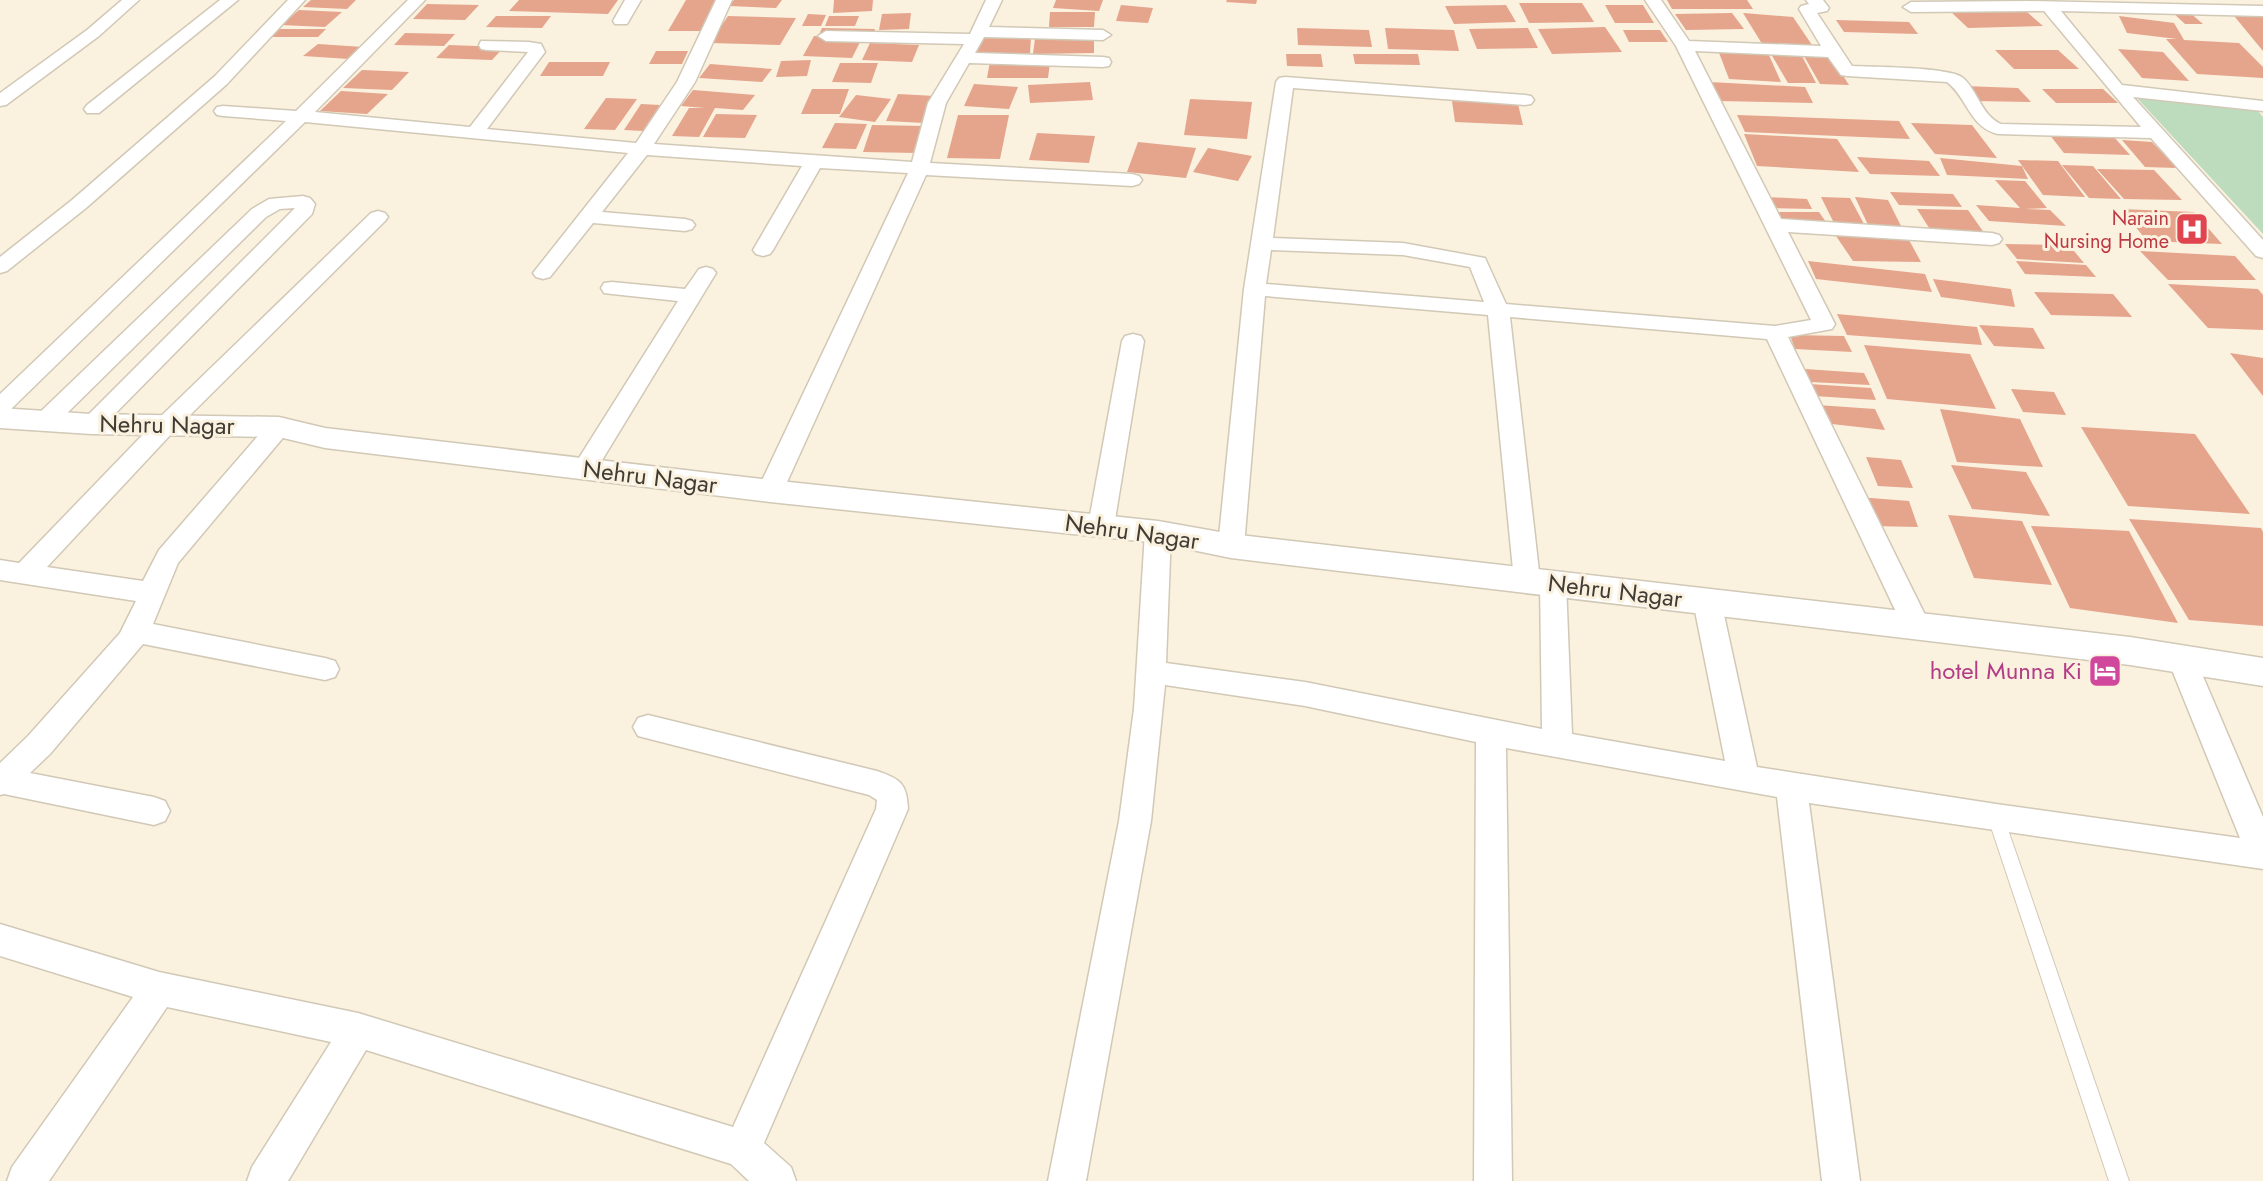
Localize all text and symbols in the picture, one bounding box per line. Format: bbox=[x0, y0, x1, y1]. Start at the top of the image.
place label: Narain Nursing Home bbox=[2044, 204, 2169, 256]
hospital icon: Narain Nursing Home bbox=[2174, 211, 2210, 247]
street label: Nehru Nagar bbox=[99, 406, 236, 443]
street label: Nehru Nagar bbox=[581, 451, 720, 502]
street label: Nehru Nagar bbox=[1063, 505, 1202, 558]
street label: Nehru Nagar bbox=[1546, 565, 1685, 616]
place label: hotel Munna Ki bbox=[1930, 653, 2082, 688]
hotel icon: hotel Munna Ki bbox=[2087, 653, 2123, 689]

